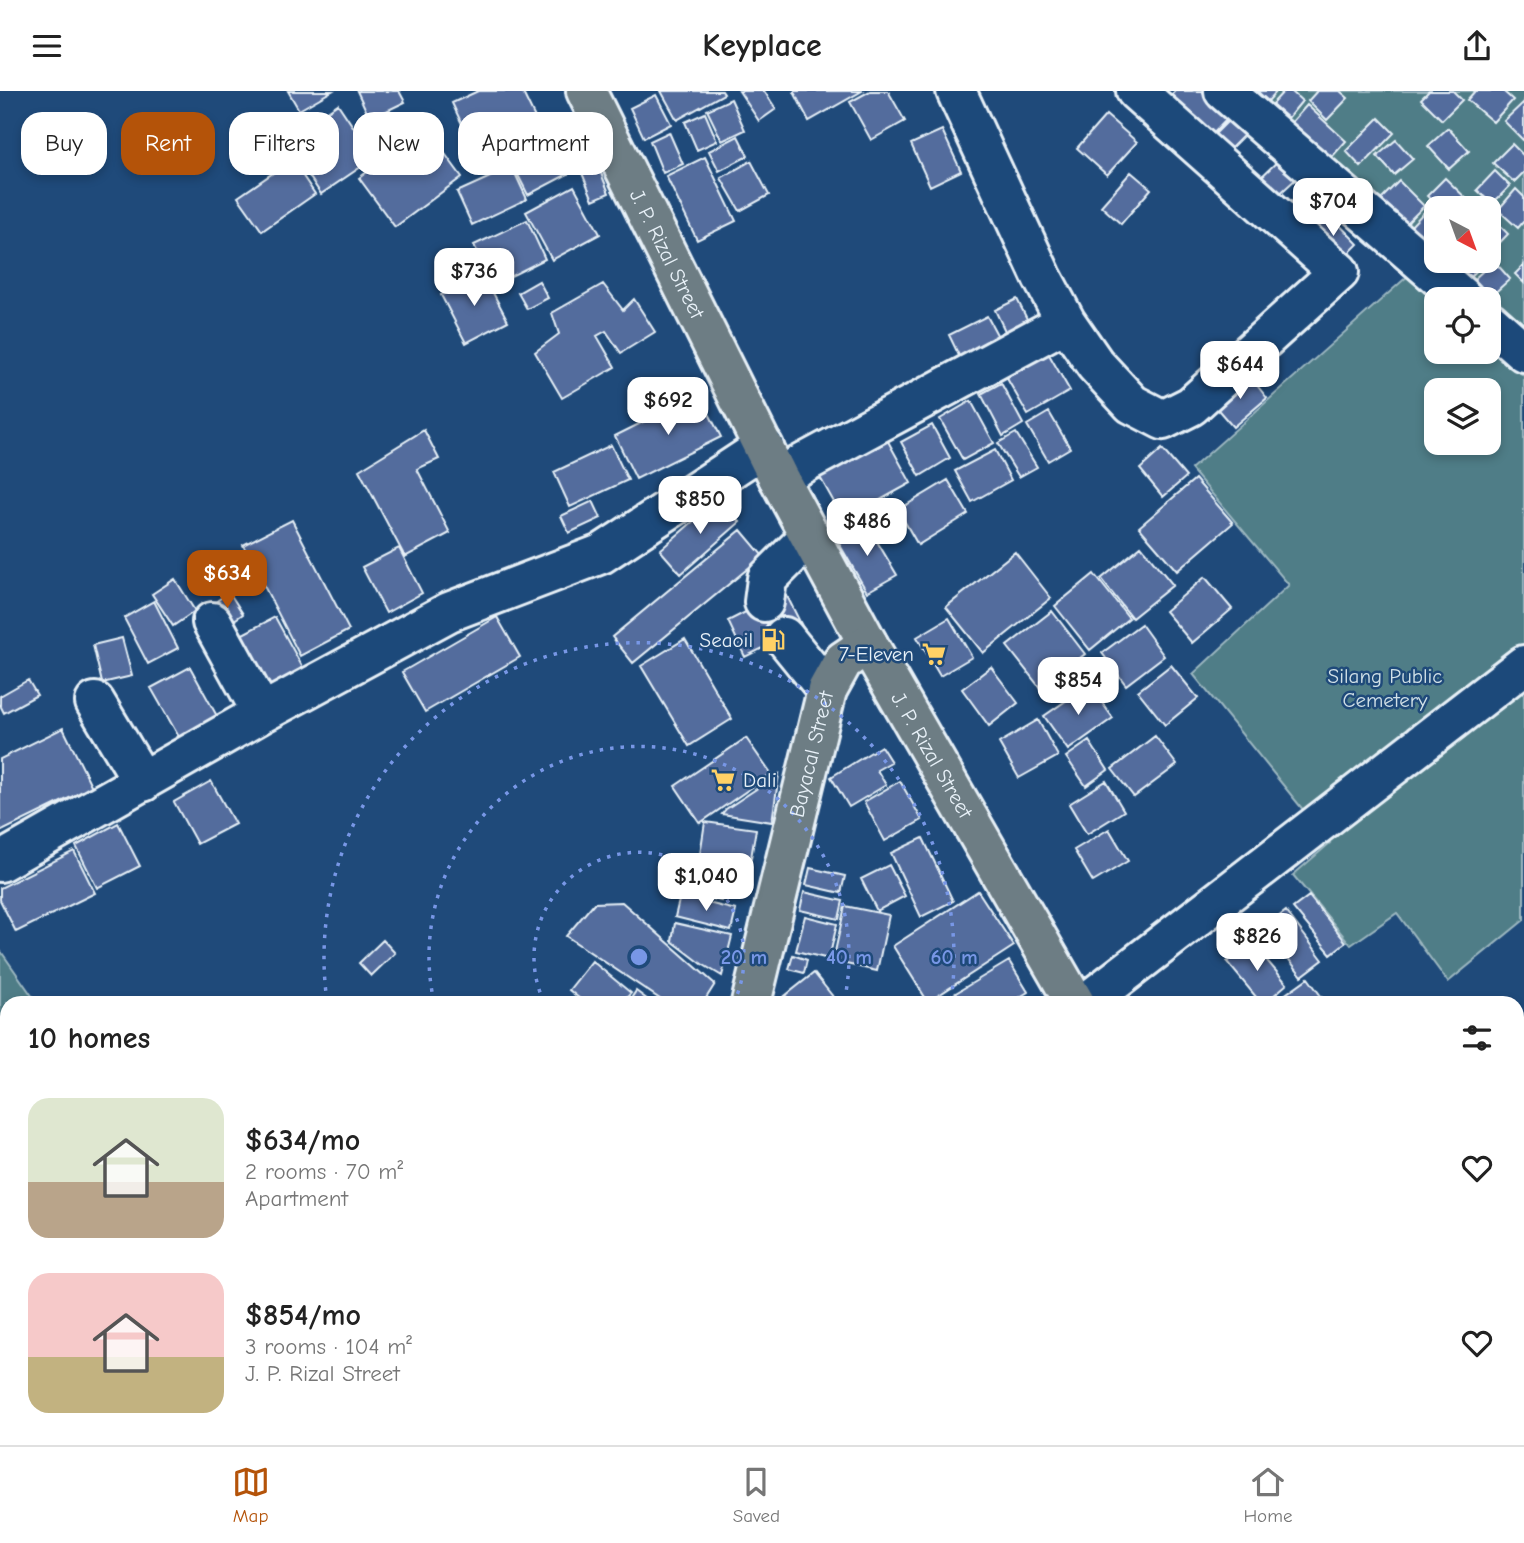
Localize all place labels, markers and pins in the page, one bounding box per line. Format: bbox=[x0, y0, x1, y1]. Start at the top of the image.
pin: $704 bbox=[1292, 179, 1374, 238]
pin: $736 bbox=[433, 249, 515, 308]
pin: $644 bbox=[1199, 341, 1281, 401]
pin: $692 bbox=[627, 377, 709, 437]
pin: $850 bbox=[659, 477, 741, 536]
pin: $486 bbox=[826, 498, 908, 558]
pin: $634 bbox=[186, 551, 268, 610]
fuel station icon: Seaoil bbox=[759, 626, 787, 654]
place label: Seaoil bbox=[700, 628, 753, 652]
supermarket icon: 7-Eleven bbox=[920, 640, 948, 668]
place label: 7-Eleven bbox=[839, 642, 914, 666]
pin: $854 bbox=[1037, 657, 1119, 717]
supermarket icon: Dali bbox=[709, 766, 737, 794]
place label: Dali bbox=[743, 768, 776, 792]
pin: $1,040 bbox=[649, 853, 763, 913]
pin: $826 bbox=[1216, 913, 1298, 973]
centre of rings bbox=[627, 945, 651, 969]

